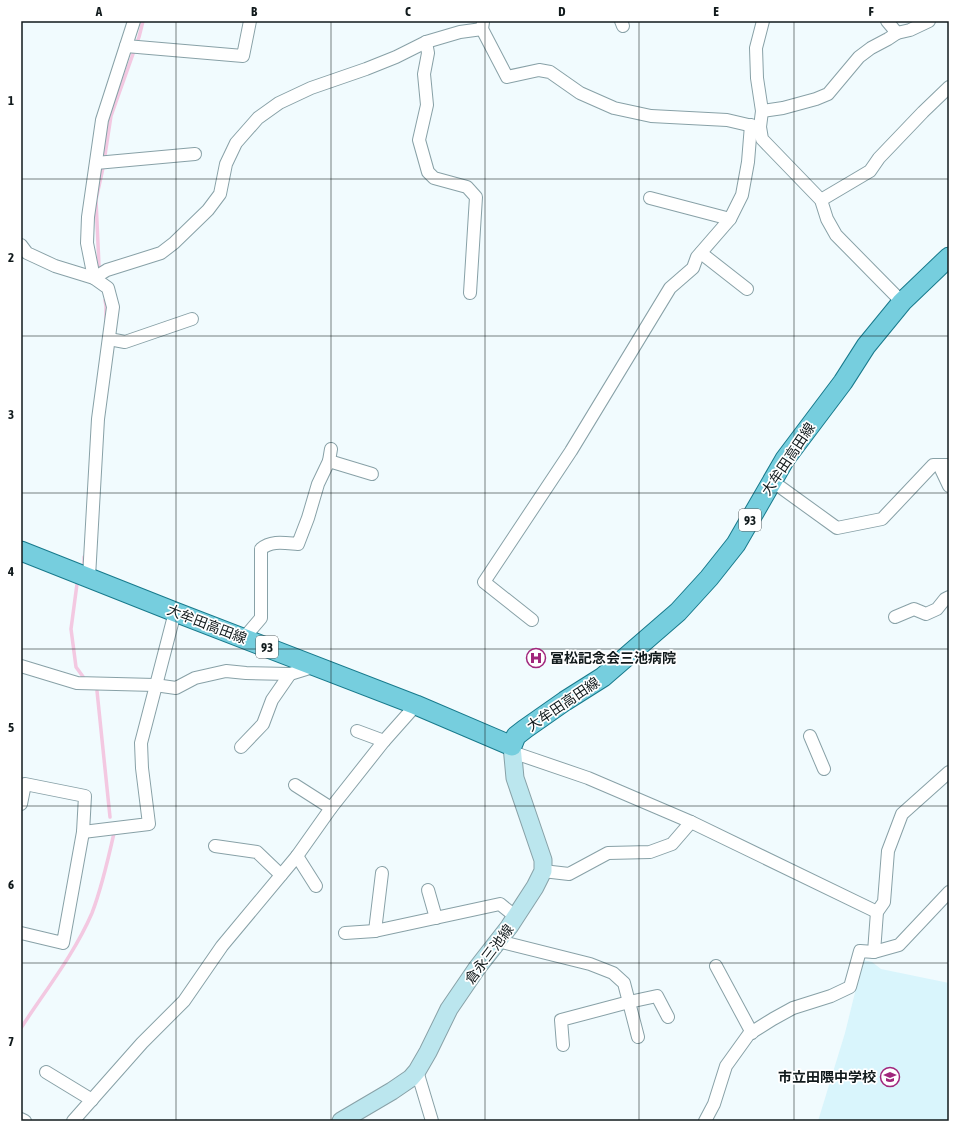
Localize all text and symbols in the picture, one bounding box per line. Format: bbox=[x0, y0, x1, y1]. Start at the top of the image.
text: A bbox=[95, 4, 103, 19]
text: B bbox=[251, 4, 258, 19]
text: C bbox=[405, 4, 411, 19]
text: D bbox=[558, 4, 566, 19]
text: E bbox=[713, 4, 719, 19]
text: F bbox=[868, 4, 874, 19]
text: 1 bbox=[8, 93, 14, 108]
text: 2 bbox=[8, 250, 14, 265]
text: 3 bbox=[8, 407, 14, 422]
street label: 大牟田高田線 bbox=[758, 420, 818, 498]
road number: 93 bbox=[739, 509, 761, 531]
text: 4 bbox=[7, 564, 14, 579]
street label: 大牟田高田線 bbox=[165, 601, 249, 647]
road number: 93 bbox=[256, 636, 278, 658]
hospital icon: 冨松記念会三池病院 bbox=[525, 647, 547, 669]
place label: 冨松記念会三池病院 bbox=[550, 650, 676, 666]
street label: 大牟田高田線 bbox=[524, 674, 602, 734]
text: 5 bbox=[8, 720, 14, 735]
text: 6 bbox=[8, 877, 14, 892]
street label: 倉永三池線 bbox=[462, 921, 516, 987]
text: 7 bbox=[8, 1034, 14, 1049]
school or university icon: 市立田隈中学校 bbox=[879, 1066, 901, 1088]
place label: 市立田隈中学校 bbox=[778, 1069, 876, 1085]

